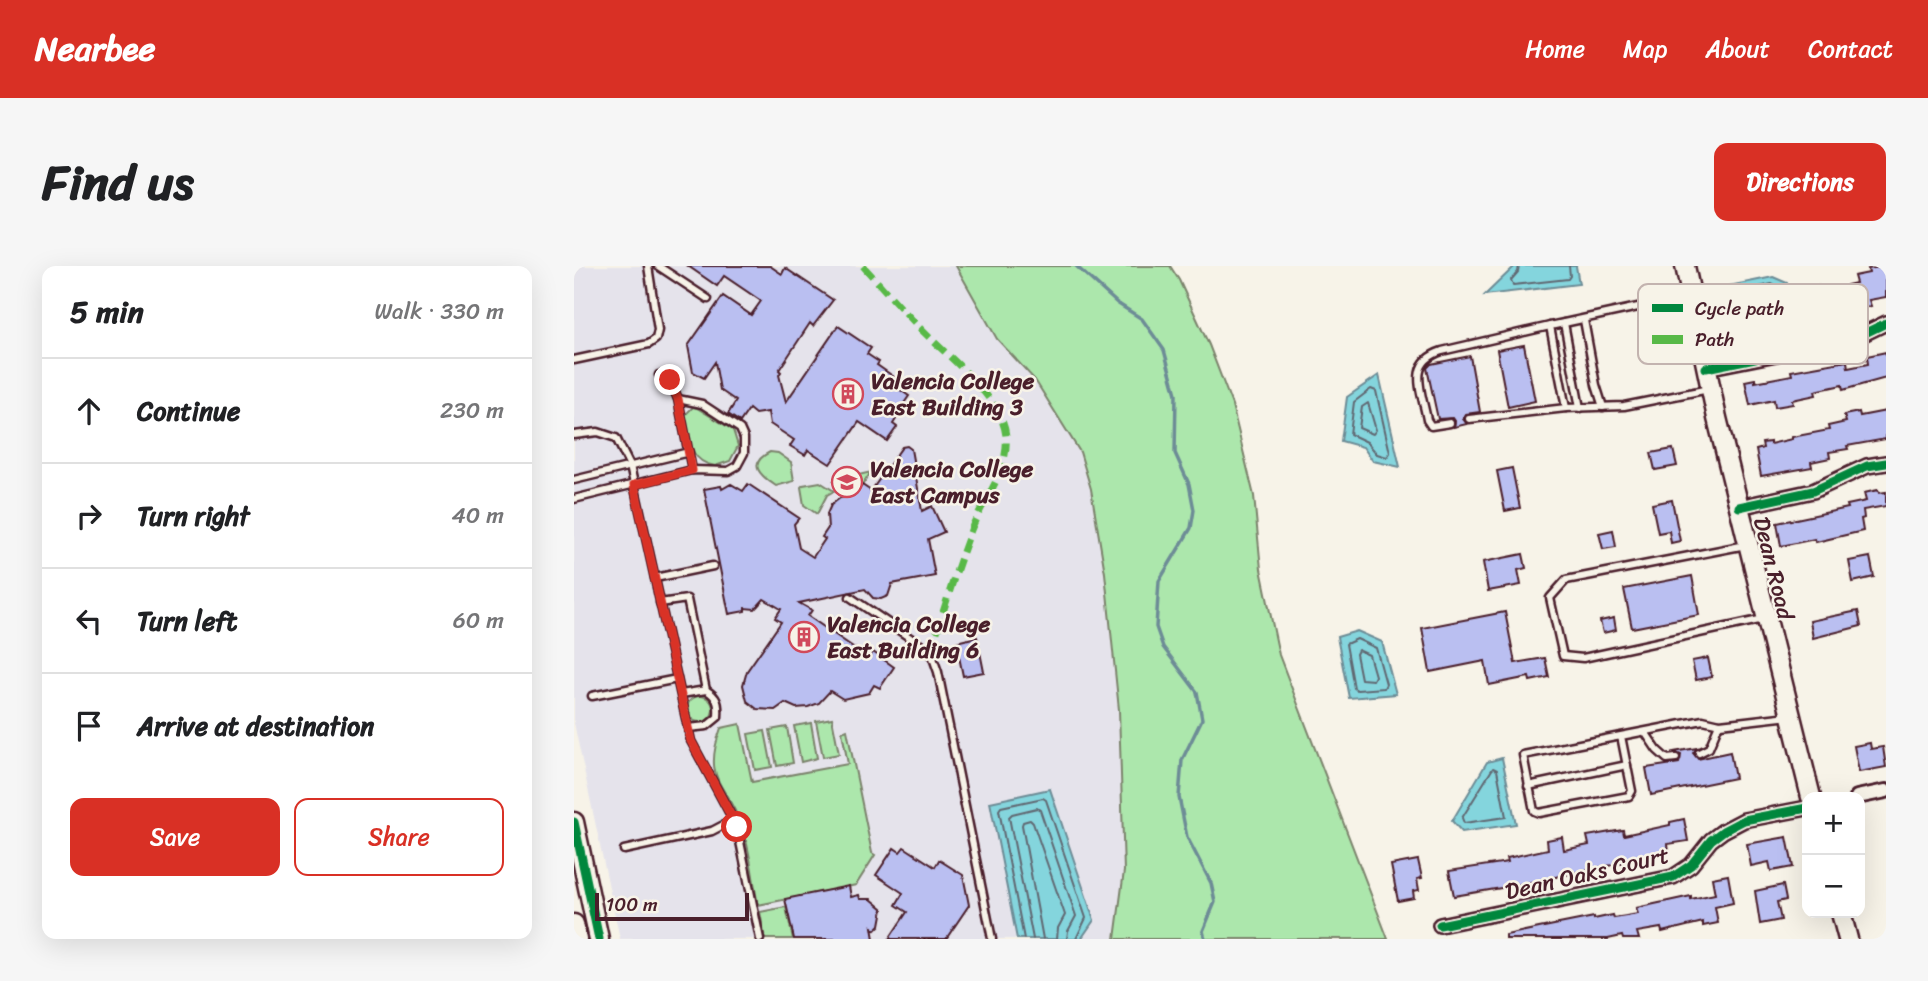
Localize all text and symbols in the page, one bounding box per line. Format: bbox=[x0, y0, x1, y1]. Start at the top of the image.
text: Nearbee bbox=[35, 20, 155, 78]
text: Home bbox=[1525, 28, 1585, 70]
text: Map bbox=[1623, 28, 1667, 70]
text: About bbox=[1705, 28, 1770, 70]
text: Contact bbox=[1808, 28, 1893, 70]
text: Find us bbox=[42, 139, 194, 226]
button: Directions bbox=[1714, 143, 1886, 221]
legend bbox=[1638, 284, 1868, 364]
text: 5 min bbox=[70, 285, 144, 339]
text: Walk · 330 m bbox=[374, 291, 504, 332]
text: Cycle path bbox=[1695, 292, 1784, 325]
text: Path bbox=[1695, 323, 1734, 356]
place label: Valencia College East Building 3 bbox=[871, 361, 1035, 428]
route end bbox=[654, 364, 685, 395]
building icon: Valencia College East Building 3 bbox=[831, 377, 865, 411]
text: Continue bbox=[137, 388, 240, 434]
text: 230 m bbox=[440, 390, 504, 431]
icon: ahead bbox=[70, 392, 108, 430]
place label: Valencia College East Campus bbox=[870, 449, 1034, 516]
school or university icon: Valencia College East Campus bbox=[830, 465, 864, 499]
text: Turn right bbox=[137, 493, 250, 539]
text: 40 m bbox=[451, 495, 504, 536]
icon: right bbox=[70, 497, 108, 535]
street label: Dean Road bbox=[1741, 512, 1807, 626]
text: Turn left bbox=[137, 598, 237, 644]
text: 60 m bbox=[453, 600, 504, 641]
icon: left bbox=[70, 602, 108, 640]
place label: Valencia College East Building 6 bbox=[827, 604, 991, 671]
building icon: Valencia College East Building 6 bbox=[787, 620, 821, 654]
text: Arrive at destination bbox=[137, 703, 374, 749]
icon: arrive bbox=[70, 707, 108, 745]
map controls bbox=[1802, 792, 1865, 918]
button: + bbox=[1802, 792, 1865, 855]
button: Save bbox=[70, 798, 280, 876]
button: Share bbox=[294, 798, 504, 876]
route start bbox=[721, 811, 752, 842]
street label: Dean Oaks Court bbox=[1501, 835, 1673, 912]
button: − bbox=[1802, 855, 1865, 918]
text: 100 m bbox=[606, 888, 658, 921]
scale bar bbox=[595, 890, 749, 922]

